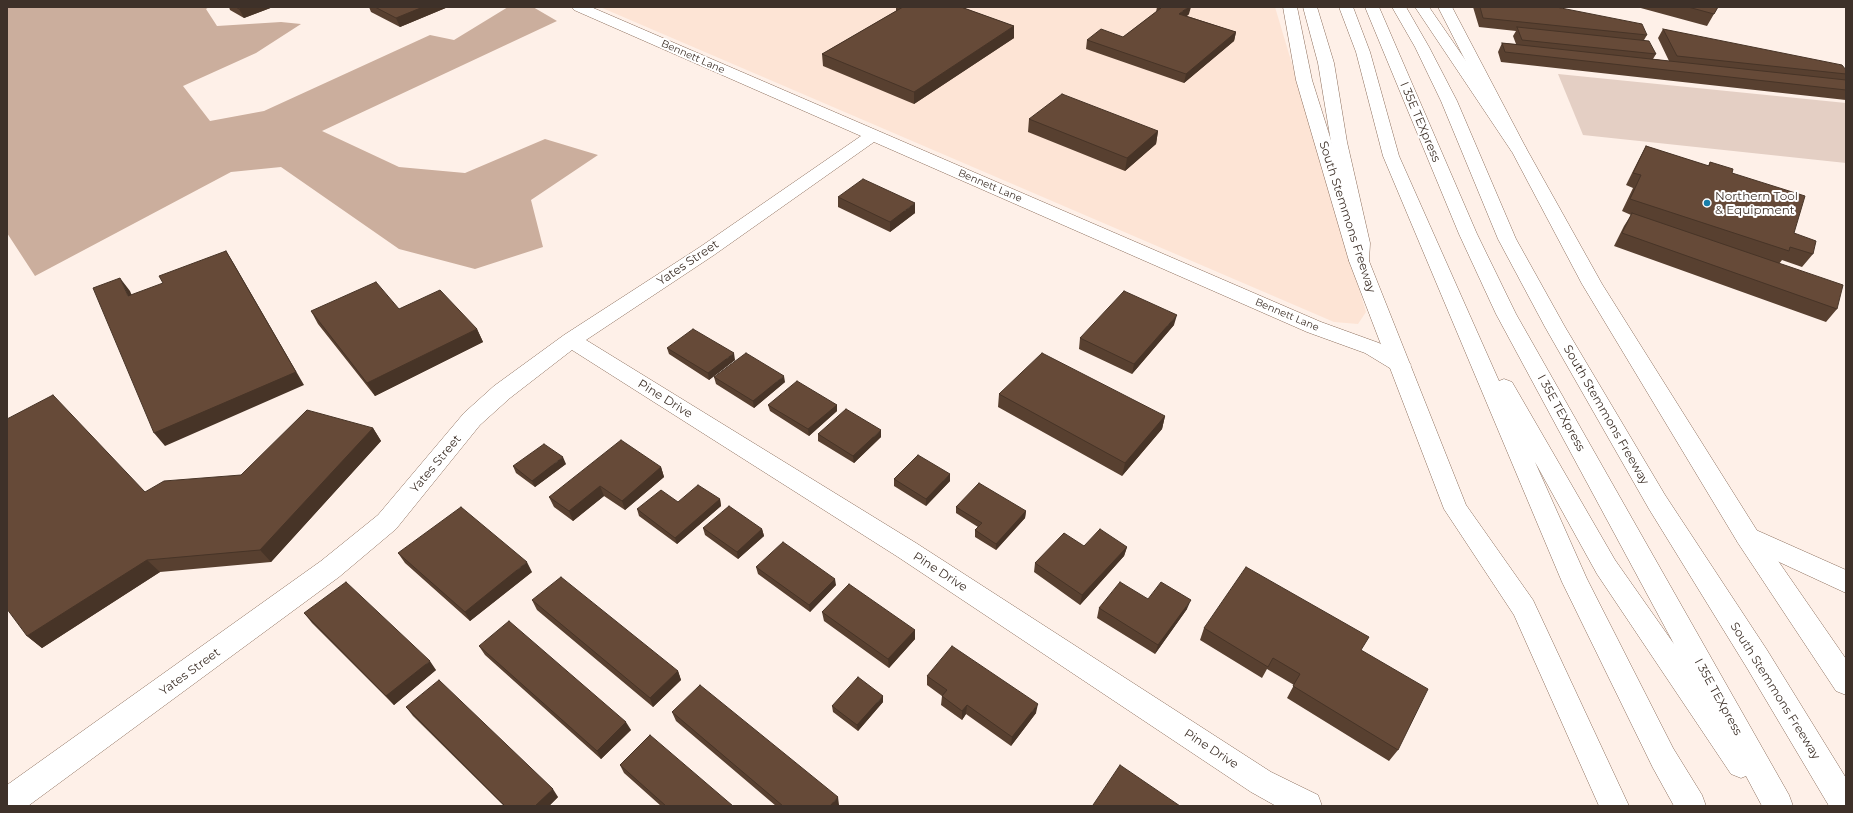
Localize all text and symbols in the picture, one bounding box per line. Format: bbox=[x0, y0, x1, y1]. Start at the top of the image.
street label: Bennett Lane bbox=[659, 38, 727, 76]
street label: I 35E TEXpress bbox=[1397, 80, 1443, 164]
street label: South Stemmons Freeway bbox=[1316, 139, 1378, 295]
street label: Bennett Lane bbox=[956, 167, 1024, 205]
place label: Northern Tool & Equipment bbox=[1715, 189, 1798, 217]
marker: Northern Tool & Equipment bbox=[1702, 198, 1712, 208]
street label: Yates Street bbox=[655, 237, 721, 289]
street label: Bennett Lane bbox=[1253, 296, 1321, 334]
street label: South Stemmons Freeway bbox=[1560, 343, 1652, 487]
street label: I 35E TEXpress bbox=[1534, 372, 1588, 454]
street label: Pine Drive bbox=[635, 377, 695, 421]
street label: Yates Street bbox=[408, 432, 464, 496]
street label: Pine Drive bbox=[910, 549, 970, 595]
street label: South Stemmons Freeway bbox=[1727, 620, 1823, 762]
street label: Yates Street bbox=[157, 645, 223, 699]
street label: I 35E TEXpress bbox=[1691, 656, 1745, 738]
street label: Pine Drive bbox=[1181, 726, 1241, 772]

